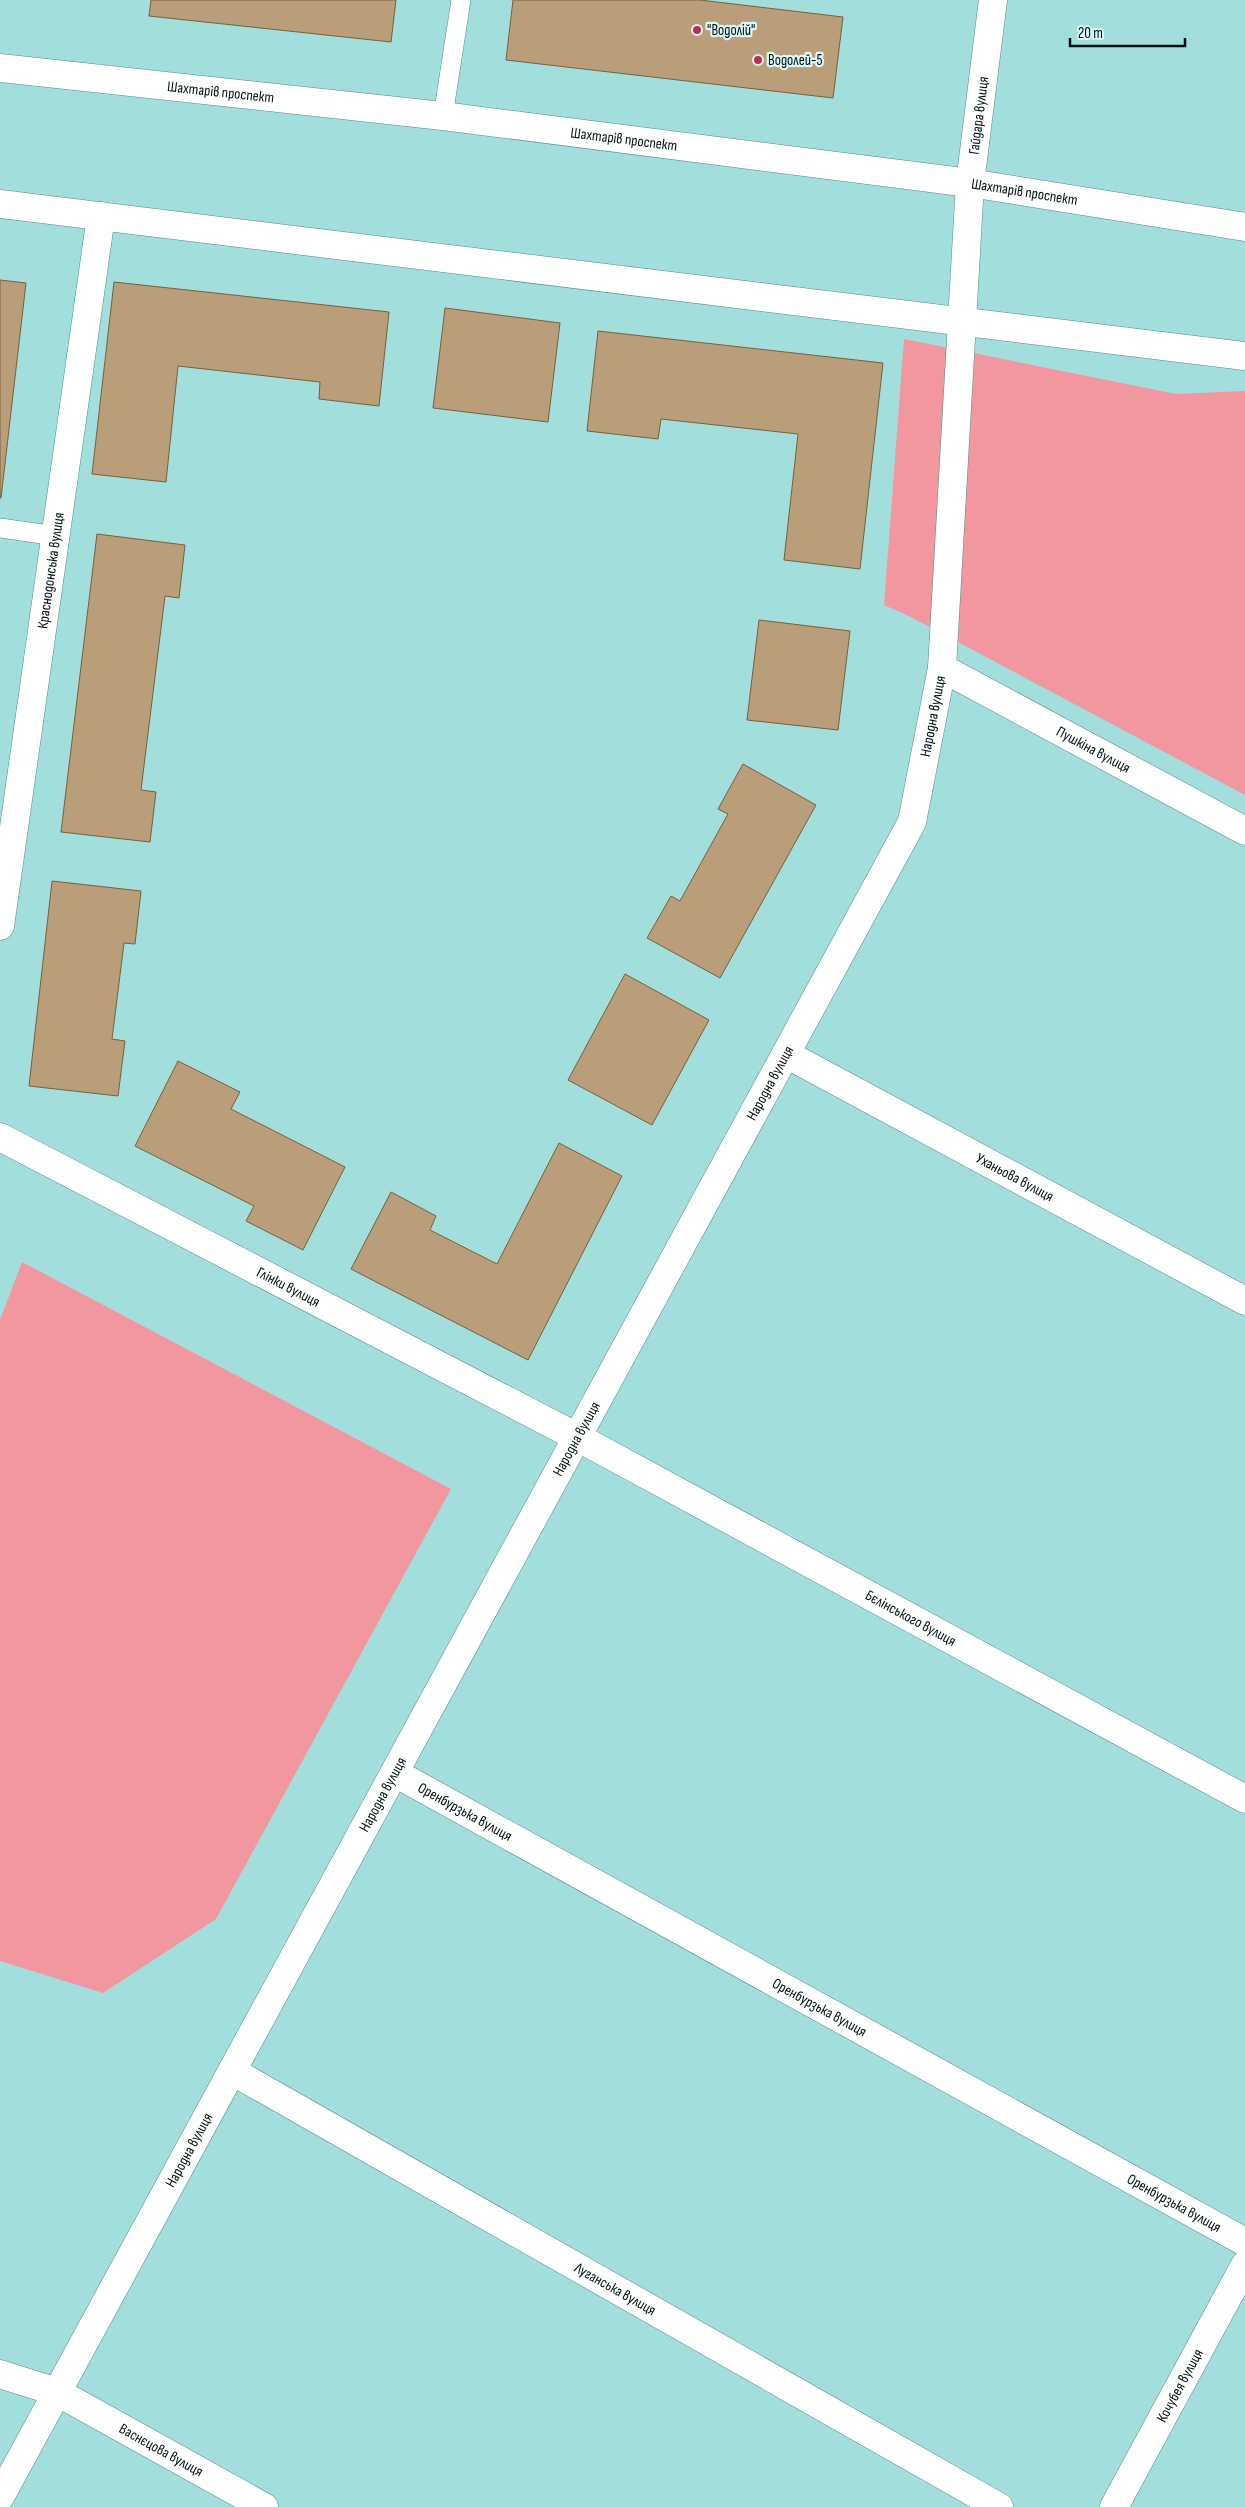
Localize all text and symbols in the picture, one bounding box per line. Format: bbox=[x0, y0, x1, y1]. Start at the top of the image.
scale bar bbox=[1070, 15, 1185, 47]
place label: "Водолій" bbox=[707, 21, 755, 40]
marker: "Водолій" bbox=[691, 24, 703, 36]
text: 20 m bbox=[1078, 24, 1103, 43]
place label: Водолей-5 bbox=[768, 51, 822, 70]
marker: Водолей-5 bbox=[752, 54, 764, 66]
street label: Гайдара вулиця bbox=[965, 75, 993, 156]
street label: Шахтарів проспект bbox=[166, 77, 275, 108]
street label: Шахтарів проспект bbox=[569, 123, 678, 156]
street label: Шахтарів проспект bbox=[970, 174, 1079, 210]
street label: Краснодонська вулиця bbox=[33, 511, 69, 630]
street label: Народна вулиця bbox=[916, 674, 950, 758]
street label: Пушкіна вулиця bbox=[1053, 722, 1134, 778]
street label: Народна вулиця bbox=[742, 1043, 798, 1124]
street label: Уханьова вулиця bbox=[972, 1149, 1057, 1206]
street label: Глінки вулиця bbox=[253, 1263, 323, 1312]
street label: Народна вулиця bbox=[549, 1398, 605, 1480]
street label: Бєлінського вулиця bbox=[862, 1586, 959, 1651]
street label: Народна вулиця bbox=[355, 1754, 411, 1835]
street label: Оренбурзька вулиця bbox=[414, 1778, 515, 1846]
street label: Оренбурзька вулиця bbox=[769, 1974, 870, 2041]
street label: Народна вулиця bbox=[161, 2110, 217, 2191]
street label: Оренбурзька вулиця bbox=[1123, 2170, 1225, 2237]
street label: Луганська вулиця bbox=[570, 2258, 659, 2320]
street label: Кочубея вулиця bbox=[1153, 2346, 1208, 2426]
street label: Васнєцова вулиця bbox=[116, 2419, 206, 2481]

